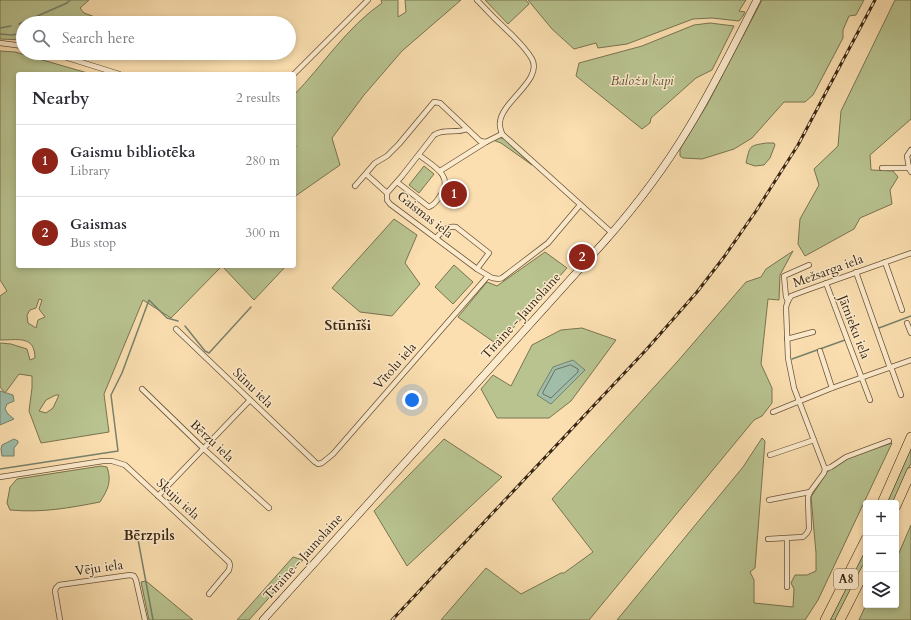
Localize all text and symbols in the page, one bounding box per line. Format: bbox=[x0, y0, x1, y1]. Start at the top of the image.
search box bbox=[16, 16, 296, 60]
icon: search bbox=[30, 27, 52, 49]
text: Search here bbox=[62, 28, 135, 48]
park label: Baložu kapi bbox=[610, 72, 674, 90]
text: Nearby bbox=[32, 87, 89, 110]
text: 2 results bbox=[236, 89, 280, 107]
text: Gaismu bibliotēka bbox=[70, 142, 195, 162]
text: 1 bbox=[42, 152, 48, 170]
text: 280 m bbox=[246, 152, 280, 170]
text: Library bbox=[70, 162, 110, 180]
pin: 1 bbox=[441, 179, 467, 209]
street label: Gaismas iela bbox=[393, 187, 457, 243]
text: Gaismas bbox=[70, 214, 127, 234]
text: 2 bbox=[42, 224, 48, 242]
text: 300 m bbox=[246, 224, 280, 242]
text: Bus stop bbox=[70, 234, 116, 252]
pin: 2 bbox=[569, 242, 595, 272]
street label: Mežsarga iela bbox=[790, 250, 866, 292]
street label: Tīraine - Jaunolaine bbox=[477, 269, 565, 363]
street label: Jātnieku iela bbox=[833, 291, 875, 362]
district label: Stūnīši bbox=[325, 315, 372, 335]
street label: Vītolu iela bbox=[370, 338, 421, 393]
street label: Sūnu iela bbox=[229, 364, 278, 412]
your location bbox=[402, 390, 422, 410]
street label: Bērzu iela bbox=[186, 416, 238, 466]
street label: Skuju iela bbox=[152, 474, 204, 524]
map controls bbox=[863, 500, 899, 608]
button: + bbox=[863, 500, 899, 536]
street label: Tīraine - Jaunolaine bbox=[259, 510, 347, 604]
district label: Bērzpils bbox=[123, 526, 175, 545]
button: − bbox=[863, 536, 899, 572]
street label: Vēju iela bbox=[74, 556, 125, 580]
road number: A8 bbox=[834, 569, 858, 589]
button: layers bbox=[863, 572, 899, 608]

